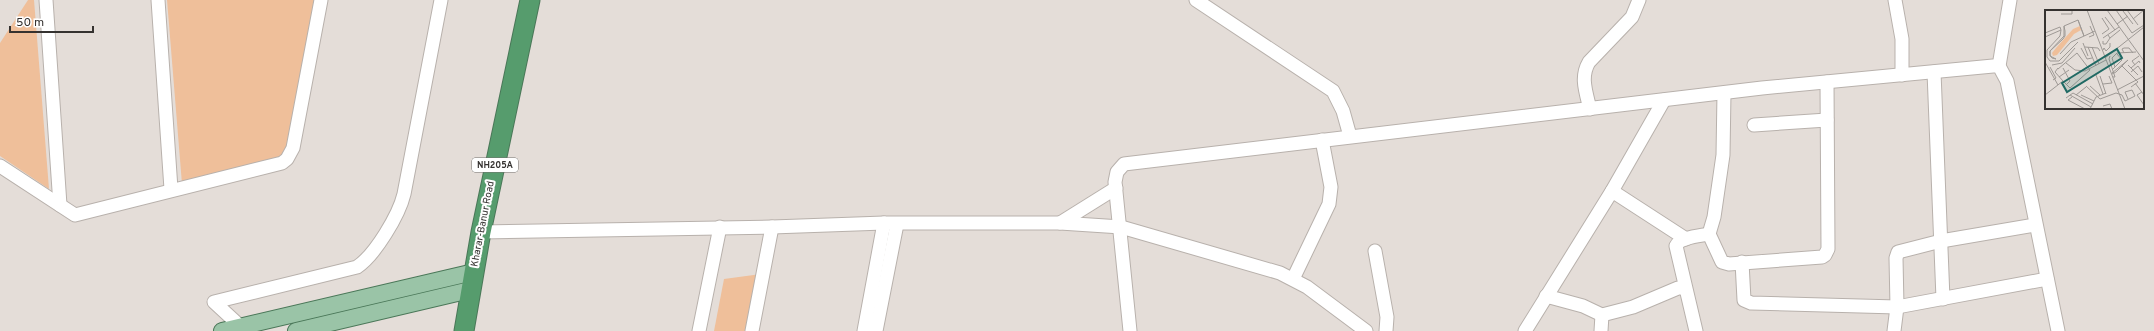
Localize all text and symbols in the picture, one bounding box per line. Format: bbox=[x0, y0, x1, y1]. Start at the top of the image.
scale bar bbox=[10, 8, 93, 34]
inset map bbox=[2045, 10, 2144, 109]
text: 50 m bbox=[16, 15, 44, 31]
road number: NH205A bbox=[472, 158, 518, 172]
street label: Kharar-Banur Road bbox=[468, 180, 498, 268]

